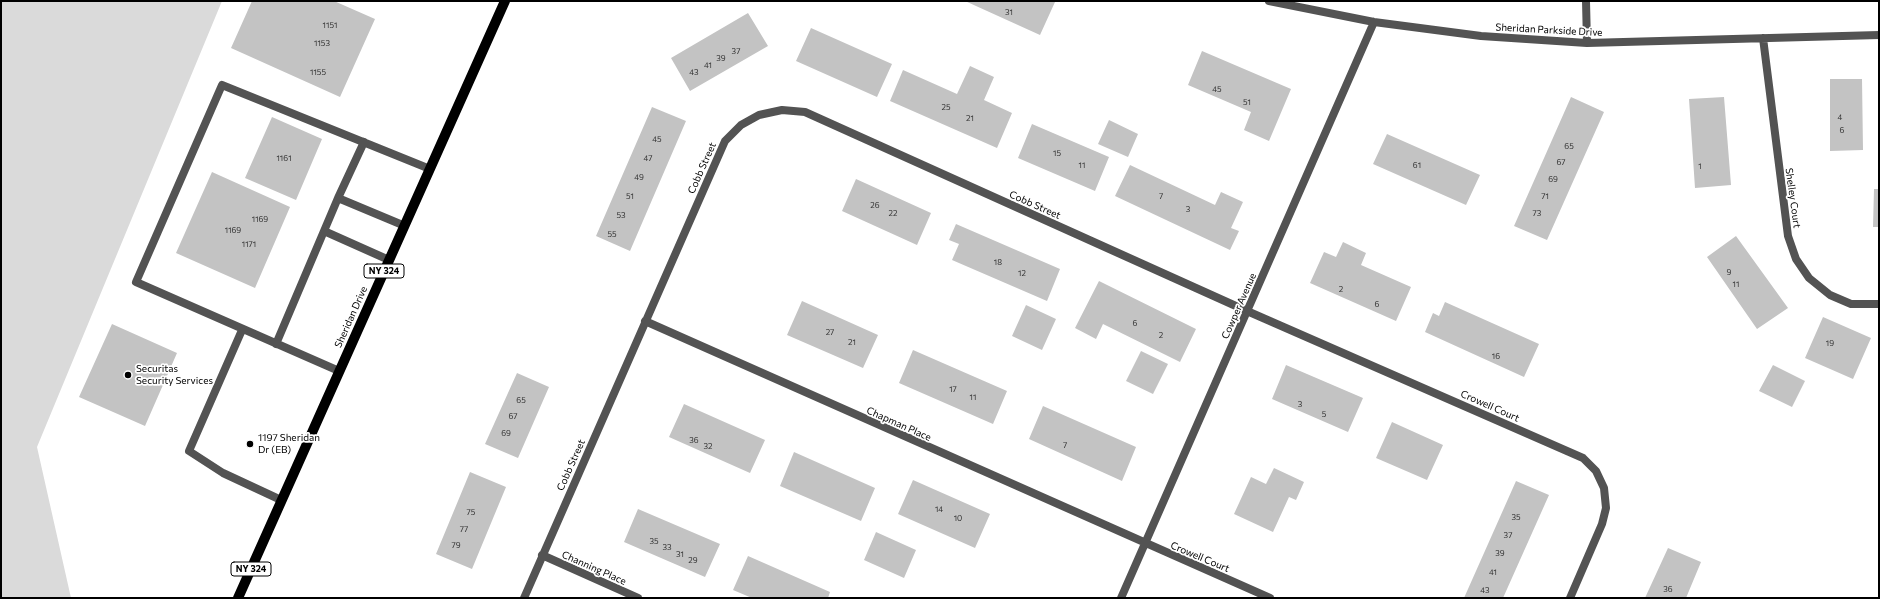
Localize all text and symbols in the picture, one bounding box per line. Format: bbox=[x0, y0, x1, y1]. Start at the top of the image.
house number: 31 bbox=[1005, 7, 1013, 17]
house number: 1151 bbox=[323, 20, 337, 30]
street label: Sheridan Parkside Drive bbox=[1495, 21, 1603, 39]
house number: 1153 bbox=[314, 38, 330, 48]
house number: 37 bbox=[732, 46, 740, 56]
house number: 39 bbox=[716, 53, 726, 63]
house number: 41 bbox=[704, 60, 712, 70]
house number: 1155 bbox=[310, 67, 326, 77]
house number: 43 bbox=[689, 67, 699, 77]
house number: 45 bbox=[1212, 84, 1222, 94]
house number: 51 bbox=[1243, 97, 1251, 107]
house number: 25 bbox=[941, 102, 951, 112]
house number: 4 bbox=[1838, 112, 1842, 122]
house number: 21 bbox=[966, 113, 974, 123]
house number: 6 bbox=[1840, 125, 1844, 135]
house number: 45 bbox=[652, 134, 662, 144]
street label: Cobb Street bbox=[685, 141, 719, 195]
house number: 65 bbox=[1564, 141, 1574, 151]
house number: 15 bbox=[1053, 148, 1061, 158]
house number: 1161 bbox=[276, 153, 292, 163]
house number: 47 bbox=[644, 153, 652, 163]
house number: 67 bbox=[1556, 157, 1566, 167]
house number: 11 bbox=[1079, 160, 1085, 170]
house number: 61 bbox=[1413, 160, 1421, 170]
house number: 1 bbox=[1698, 161, 1702, 171]
street label: Shelley Court bbox=[1783, 167, 1803, 229]
house number: 49 bbox=[634, 172, 644, 182]
house number: 69 bbox=[1548, 174, 1558, 184]
street label: Cobb Street bbox=[1008, 188, 1062, 222]
house number: 51 bbox=[626, 191, 634, 201]
house number: 7 bbox=[1159, 191, 1163, 201]
house number: 71 bbox=[1541, 191, 1549, 201]
house number: 26 bbox=[870, 200, 880, 210]
house number: 3 bbox=[1186, 204, 1190, 214]
house number: 22 bbox=[889, 208, 897, 218]
house number: 73 bbox=[1533, 208, 1541, 218]
house number: 53 bbox=[616, 210, 626, 220]
house number: 1169 bbox=[252, 214, 268, 224]
house number: 1169 bbox=[225, 225, 241, 235]
house number: 55 bbox=[607, 229, 617, 239]
house number: 1171 bbox=[242, 239, 256, 249]
house number: 18 bbox=[994, 257, 1002, 267]
road number: NY 324 bbox=[364, 264, 404, 278]
house number: 9 bbox=[1727, 267, 1731, 277]
house number: 12 bbox=[1018, 268, 1026, 278]
street label: Cowper Avenue bbox=[1219, 271, 1259, 341]
house number: 11 bbox=[1733, 279, 1739, 289]
street label: Sheridan Drive bbox=[332, 284, 370, 350]
house number: 2 bbox=[1339, 284, 1343, 294]
house number: 6 bbox=[1375, 299, 1379, 309]
house number: 6 bbox=[1133, 318, 1137, 328]
house number: 27 bbox=[826, 327, 834, 337]
house number: 2 bbox=[1159, 330, 1163, 340]
house number: 21 bbox=[848, 337, 856, 347]
house number: 19 bbox=[1826, 338, 1834, 348]
house number: 16 bbox=[1492, 351, 1500, 361]
place label: Securitas Security Services bbox=[136, 363, 213, 386]
marker: Securitas Security Services bbox=[123, 370, 133, 380]
house number: 17 bbox=[949, 384, 957, 394]
street label: Crowell Court bbox=[1459, 388, 1521, 424]
house number: 11 bbox=[970, 392, 976, 402]
house number: 65 bbox=[516, 395, 526, 405]
house number: 3 bbox=[1298, 399, 1302, 409]
street label: Chapman Place bbox=[865, 404, 933, 444]
house number: 5 bbox=[1322, 409, 1326, 419]
house number: 67 bbox=[508, 411, 518, 421]
house number: 69 bbox=[501, 428, 511, 438]
place label: 1197 Sheridan Dr (EB) bbox=[258, 432, 320, 456]
house number: 36 bbox=[689, 435, 699, 445]
street label: Cobb Street bbox=[554, 438, 588, 492]
marker: 1197 Sheridan Dr (EB) bbox=[245, 439, 255, 449]
house number: 7 bbox=[1063, 440, 1067, 450]
house number: 32 bbox=[704, 441, 712, 451]
house number: 14 bbox=[935, 504, 943, 514]
house number: 75 bbox=[467, 507, 475, 517]
house number: 35 bbox=[1511, 512, 1521, 522]
house number: 10 bbox=[954, 513, 962, 523]
house number: 77 bbox=[460, 524, 468, 534]
house number: 37 bbox=[1504, 530, 1512, 540]
house number: 35 bbox=[649, 536, 659, 546]
street label: Crowell Court bbox=[1169, 539, 1231, 575]
house number: 79 bbox=[451, 540, 461, 550]
house number: 33 bbox=[662, 542, 672, 552]
street label: Channing Place bbox=[560, 548, 628, 588]
house number: 39 bbox=[1495, 548, 1505, 558]
house number: 31 bbox=[676, 549, 684, 559]
house number: 29 bbox=[688, 555, 698, 565]
road number: NY 324 bbox=[231, 562, 271, 576]
house number: 41 bbox=[1489, 567, 1497, 577]
house number: 36 bbox=[1663, 584, 1673, 594]
house number: 43 bbox=[1480, 585, 1490, 595]

